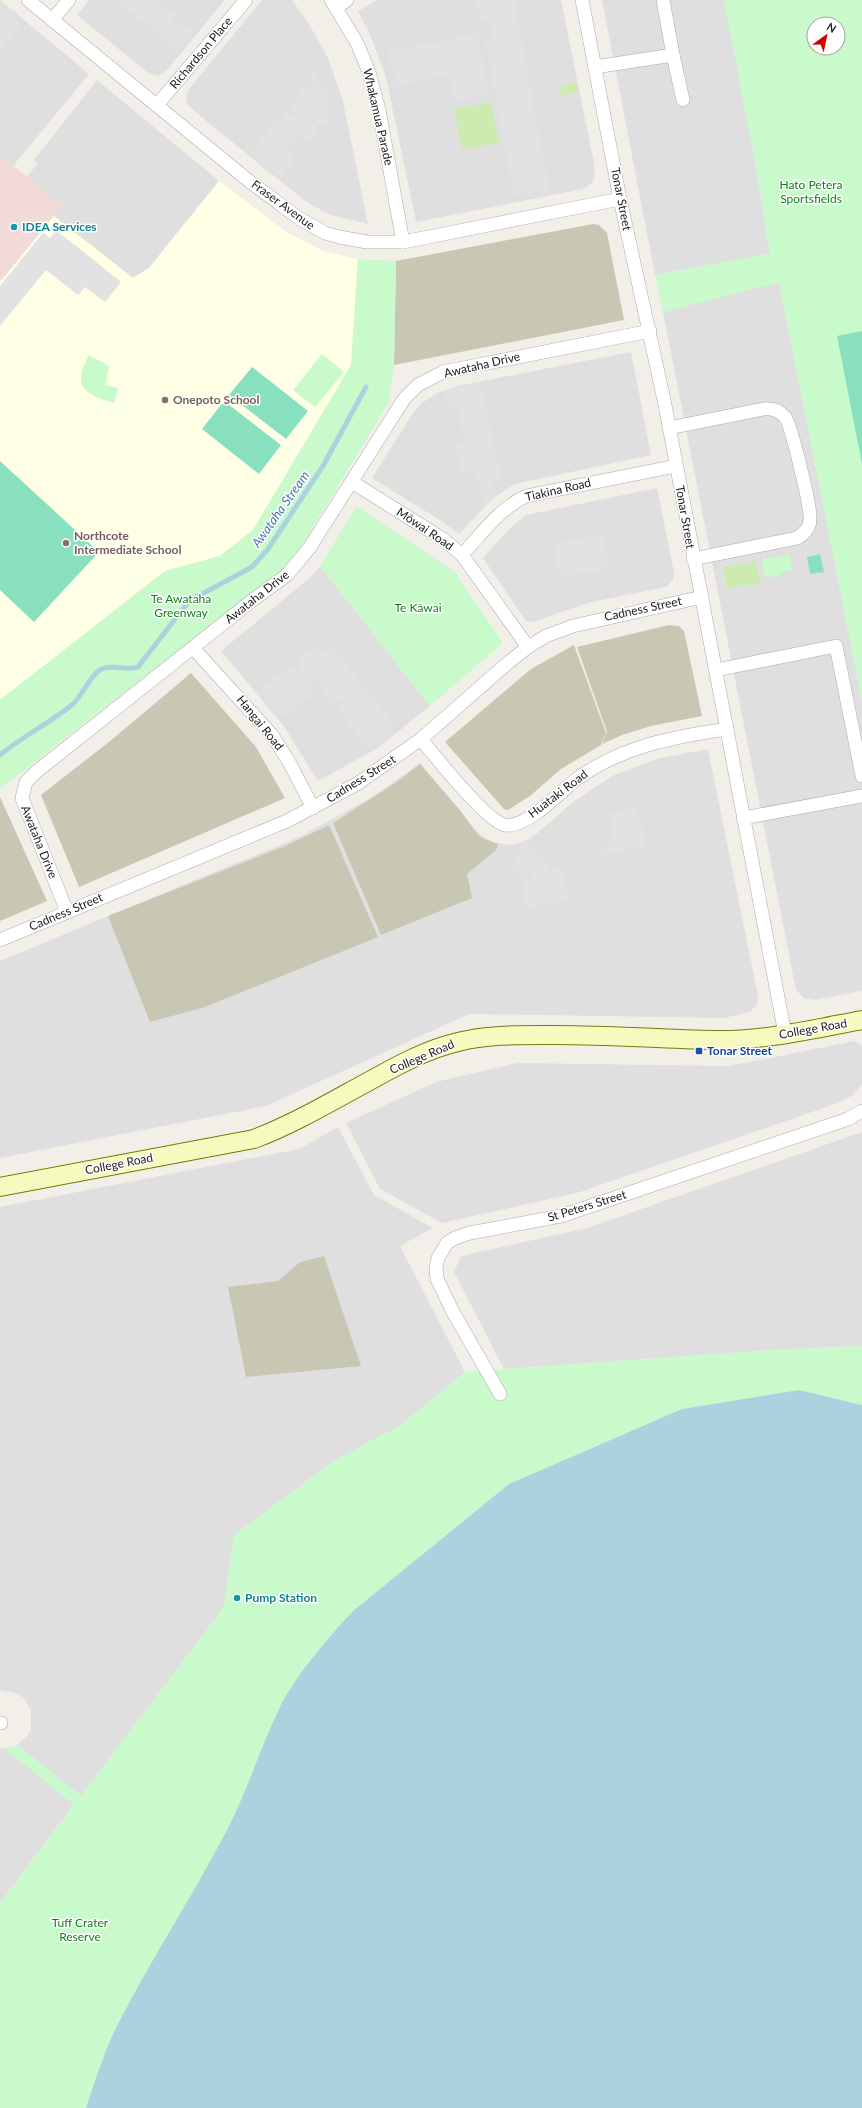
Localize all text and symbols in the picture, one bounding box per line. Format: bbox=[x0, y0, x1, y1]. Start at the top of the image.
street label: Richardson Place bbox=[166, 14, 235, 92]
north arrow bbox=[806, 16, 846, 56]
text: N bbox=[825, 19, 839, 35]
street label: Whakamua Parade bbox=[360, 67, 397, 167]
street label: Tonar Street bbox=[608, 166, 635, 232]
street label: Fraser Avenue bbox=[249, 177, 318, 233]
park label: Hato Petera Sportsfields bbox=[779, 177, 843, 206]
place label: IDEA Services bbox=[22, 219, 97, 234]
marker: IDEA Services bbox=[9, 222, 19, 232]
street label: Awataha Drive bbox=[442, 348, 521, 381]
place label: Onepoto School bbox=[173, 392, 259, 407]
marker: Onepoto School bbox=[160, 395, 170, 405]
water label: Awataha Stream bbox=[247, 468, 312, 551]
street label: Tiakina Road bbox=[523, 475, 592, 504]
street label: Tonar Street bbox=[673, 484, 699, 550]
street label: Mōwai Road bbox=[394, 504, 457, 553]
place label: Northcote Intermediate School bbox=[74, 528, 181, 557]
marker: Northcote Intermediate School bbox=[61, 538, 71, 548]
street label: Awataha Drive bbox=[221, 567, 292, 626]
park label: Te Awataha Greenway bbox=[151, 591, 211, 620]
street label: Cadness Street bbox=[603, 593, 684, 624]
park label: Te Kāwai bbox=[394, 600, 442, 615]
street label: Hangai Road bbox=[234, 692, 287, 753]
street label: Cadness Street bbox=[323, 751, 399, 806]
street label: Huataki Road bbox=[525, 766, 590, 821]
street label: Awataha Drive bbox=[18, 803, 61, 881]
street label: Cadness Street bbox=[27, 889, 106, 934]
street label: College Road bbox=[778, 1015, 848, 1042]
street label: College Road bbox=[387, 1036, 456, 1077]
place label: Tonar Street bbox=[707, 1043, 772, 1058]
marker: Tonar Street bbox=[694, 1046, 704, 1056]
street label: College Road bbox=[84, 1150, 154, 1177]
street label: St Peters Street bbox=[546, 1186, 629, 1225]
place label: Pump Station bbox=[245, 1590, 317, 1605]
marker: Pump Station bbox=[232, 1593, 242, 1603]
park label: Tuff Crater Reserve bbox=[52, 1915, 109, 1944]

